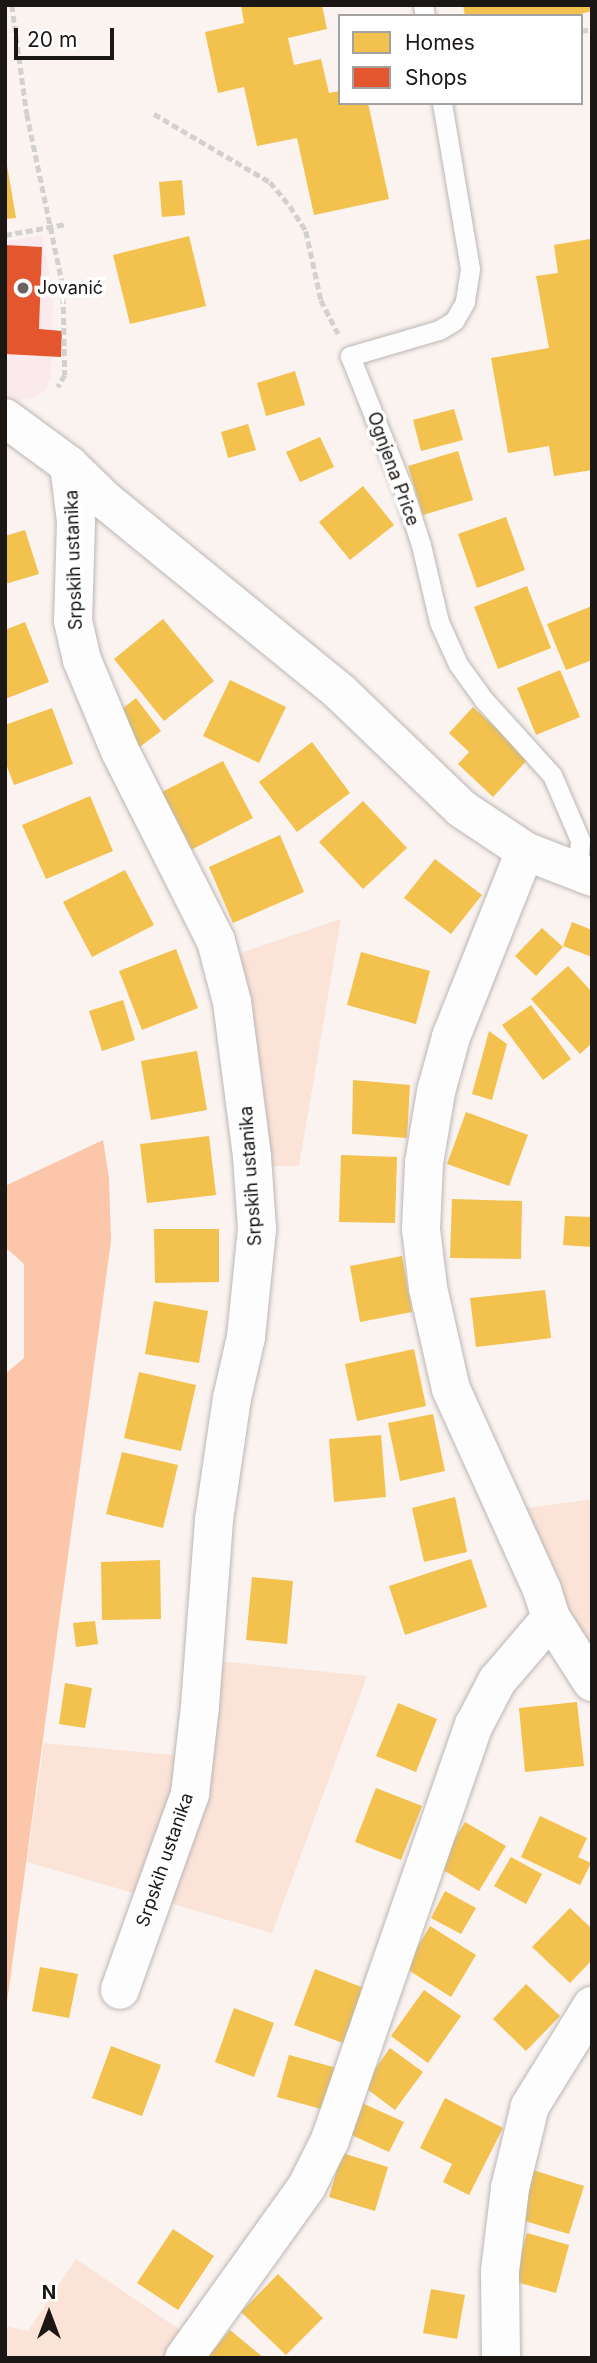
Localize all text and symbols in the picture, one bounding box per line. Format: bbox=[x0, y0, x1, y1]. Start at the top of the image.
scale bar bbox=[18, 14, 117, 58]
legend bbox=[338, 14, 583, 105]
text: 20 m bbox=[27, 27, 77, 52]
text: Homes bbox=[405, 30, 475, 55]
text: Shops bbox=[405, 65, 467, 90]
place label: Jovanić bbox=[37, 277, 103, 299]
marker: Jovanić bbox=[15, 280, 31, 296]
street label: Ognjena Price bbox=[362, 409, 424, 529]
street label: Srpskih ustanika bbox=[61, 490, 87, 630]
street label: Srpskih ustanika bbox=[235, 1105, 267, 1247]
street label: Srpskih ustanika bbox=[132, 1790, 198, 1930]
north arrow bbox=[14, 2279, 84, 2349]
text: N bbox=[42, 2281, 56, 2304]

